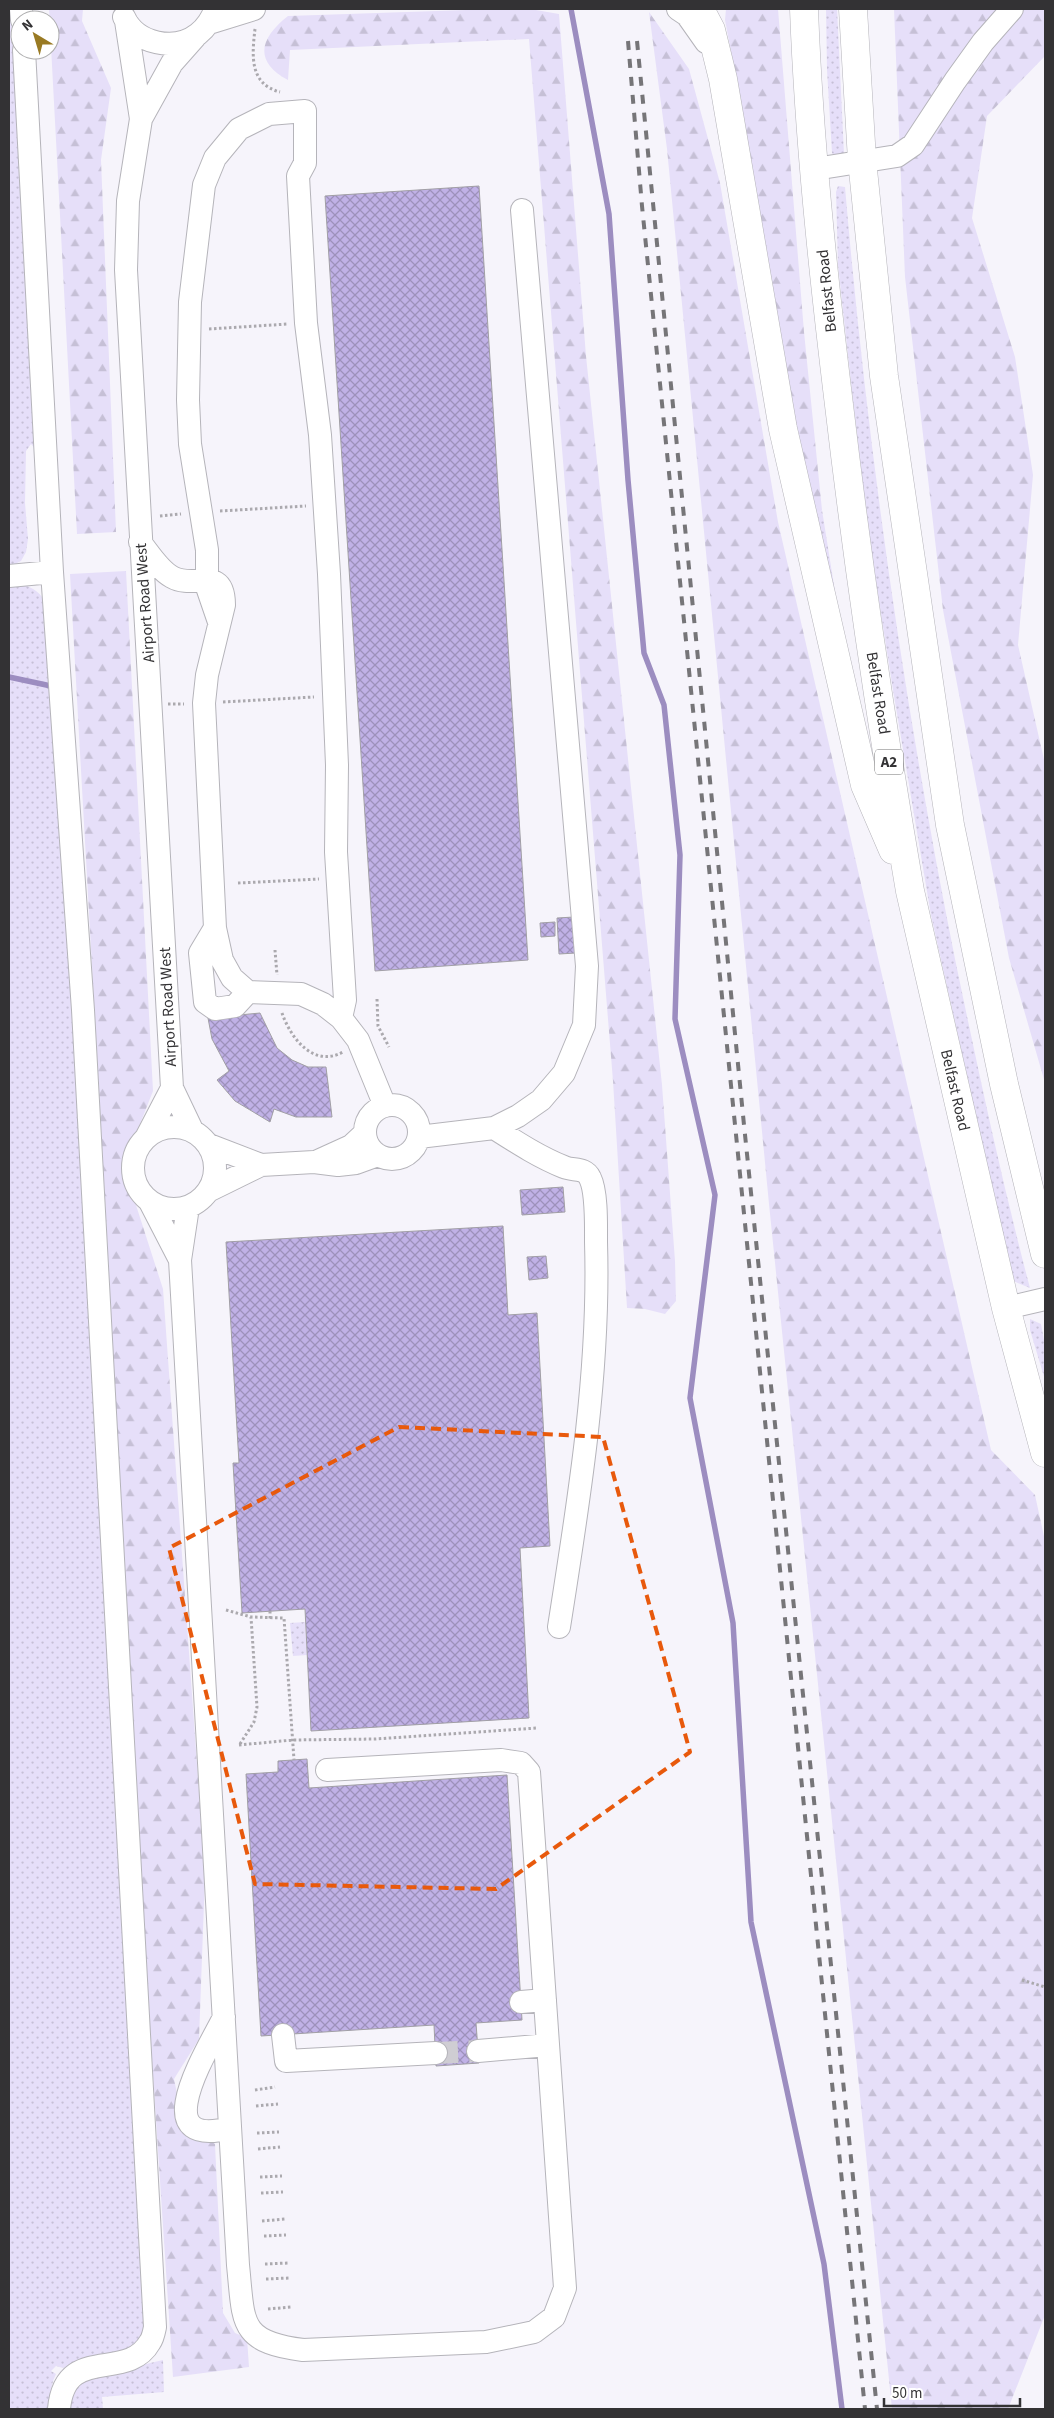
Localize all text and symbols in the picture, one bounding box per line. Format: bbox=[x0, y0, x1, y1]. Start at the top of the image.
north arrow bbox=[10, 10, 60, 60]
text: N bbox=[18, 15, 37, 36]
street label: Belfast Road bbox=[812, 248, 842, 333]
street label: Airport Road West bbox=[130, 542, 160, 663]
street label: Belfast Road bbox=[861, 650, 895, 736]
road number: A2 bbox=[875, 750, 903, 774]
street label: Airport Road West bbox=[154, 946, 182, 1067]
street label: Belfast Road bbox=[935, 1047, 975, 1133]
scale bar bbox=[884, 2376, 1020, 2408]
text: 50 m bbox=[892, 2383, 922, 2404]

